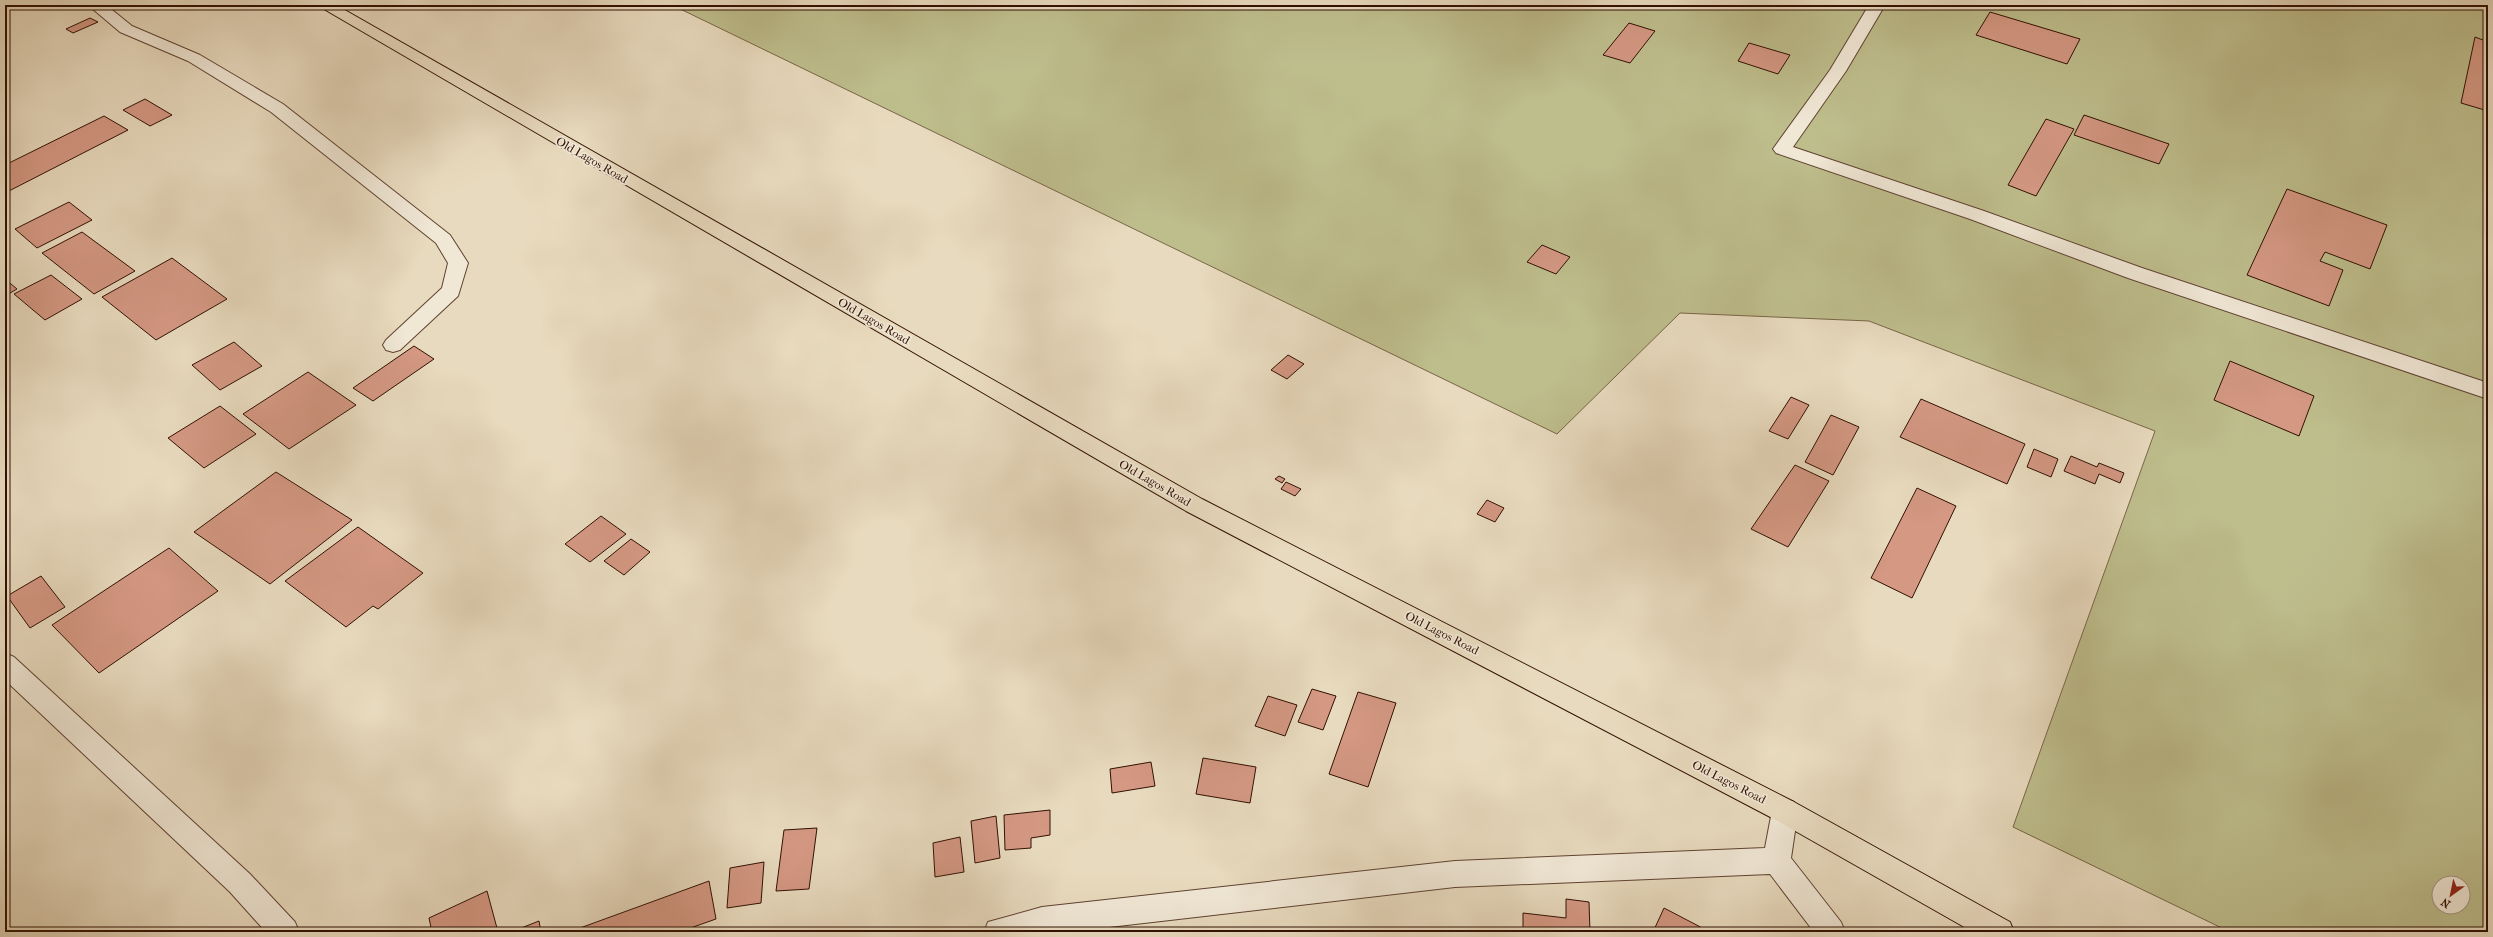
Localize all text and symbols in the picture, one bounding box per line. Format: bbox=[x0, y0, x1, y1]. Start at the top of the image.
street label: Old Lagos Road bbox=[553, 134, 631, 187]
street label: Old Lagos Road bbox=[835, 295, 913, 348]
street label: Old Lagos Road bbox=[1116, 457, 1194, 510]
street label: Old Lagos Road bbox=[1403, 608, 1482, 658]
street label: Old Lagos Road bbox=[1690, 757, 1769, 807]
north arrow bbox=[2431, 875, 2471, 915]
text: N bbox=[2438, 895, 2453, 911]

